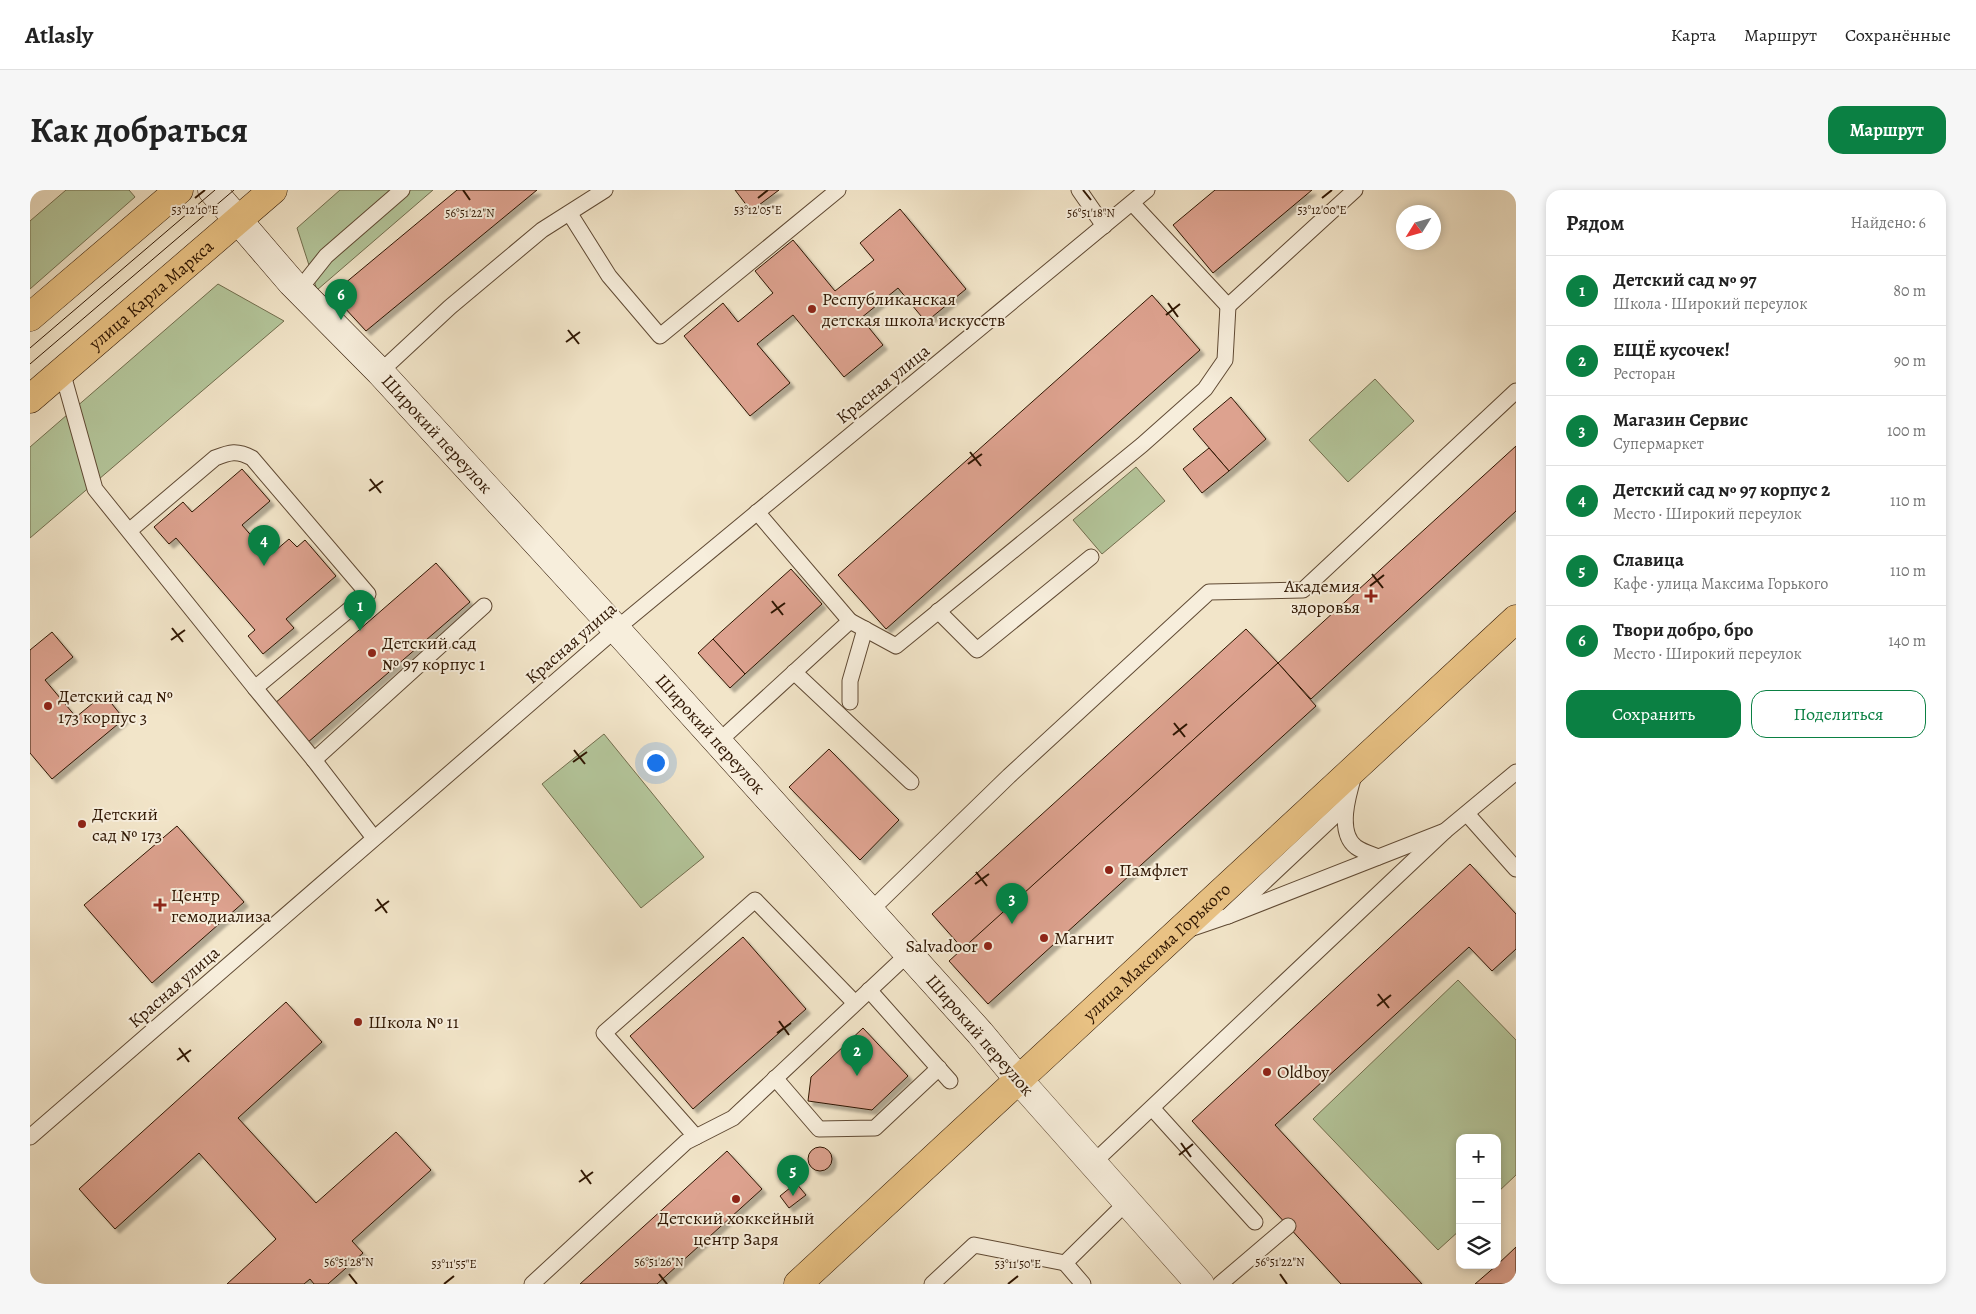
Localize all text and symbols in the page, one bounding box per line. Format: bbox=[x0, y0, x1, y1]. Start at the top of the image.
text: Atlasly bbox=[25, 19, 93, 51]
text: Карта bbox=[1671, 23, 1716, 47]
text: Маршрут bbox=[1744, 23, 1817, 47]
text: Сохранённые bbox=[1845, 23, 1951, 47]
text: Как добраться bbox=[30, 106, 248, 154]
button: Маршрут bbox=[1828, 106, 1946, 154]
text: 53°12'10"E bbox=[172, 202, 218, 218]
text: 53°12'05"E bbox=[734, 202, 782, 218]
text: 53°12'00"E bbox=[1297, 202, 1347, 218]
text: 56°51'22"N bbox=[445, 205, 495, 221]
text: 56°51'18"N bbox=[1067, 205, 1115, 221]
north arrow bbox=[1396, 205, 1441, 250]
text: Рядом bbox=[1566, 209, 1624, 237]
text: Найдено: 6 bbox=[1851, 212, 1926, 234]
street label: улица Карла Маркса bbox=[83, 234, 219, 356]
text: Детский сад № 97 bbox=[1613, 267, 1757, 293]
pin: 6 bbox=[325, 279, 357, 320]
text: 1 bbox=[1579, 280, 1585, 302]
text: 80 m bbox=[1893, 280, 1926, 302]
place label: Республиканская детская школа искусств bbox=[821, 287, 1005, 332]
text: Школа · Широкий переулок bbox=[1613, 293, 1807, 315]
marker: Республиканская детская школа искусств bbox=[806, 303, 818, 315]
text: ЕЩЁ кусочек! bbox=[1613, 337, 1730, 363]
street label: Красная улица bbox=[831, 338, 935, 429]
text: 2 bbox=[1578, 350, 1586, 372]
text: 90 m bbox=[1894, 350, 1926, 372]
text: Ресторан bbox=[1613, 363, 1676, 385]
street label: Широкий переулок bbox=[376, 369, 498, 499]
text: Магазин Сервис bbox=[1613, 407, 1748, 433]
text: 3 bbox=[1579, 420, 1585, 442]
text: 100 m bbox=[1887, 420, 1926, 442]
text: Супермаркет bbox=[1613, 433, 1704, 455]
text: Детский сад № 97 корпус 2 bbox=[1613, 477, 1830, 503]
text: 4 bbox=[1578, 490, 1586, 512]
text: 110 m bbox=[1890, 490, 1926, 512]
text: Место · Широкий переулок bbox=[1613, 503, 1802, 525]
pin: 4 bbox=[248, 525, 280, 566]
text: Славица bbox=[1613, 547, 1684, 573]
text: 5 bbox=[1579, 560, 1585, 582]
text: 110 m bbox=[1890, 560, 1926, 582]
text: Кафе · улица Максима Горького bbox=[1613, 573, 1828, 595]
place label: Академия здоровья bbox=[1283, 574, 1360, 619]
marker: Академия здоровья bbox=[1364, 589, 1378, 603]
pin: 1 bbox=[344, 590, 376, 631]
street label: Красная улица bbox=[520, 596, 622, 689]
text: Твори добро, бро bbox=[1613, 617, 1753, 643]
text: 6 bbox=[1578, 630, 1586, 652]
text: 140 m bbox=[1888, 630, 1926, 652]
place label: Детский сад № 97 корпус 1 bbox=[382, 631, 485, 676]
text: Место · Широкий переулок bbox=[1613, 643, 1802, 665]
marker: Детский сад № 97 корпус 1 bbox=[366, 647, 378, 659]
street label: Широкий переулок bbox=[650, 669, 771, 799]
place label: Детский сад № 173 корпус 3 bbox=[58, 684, 173, 729]
button: Сохранить bbox=[1566, 690, 1741, 738]
button: Поделиться bbox=[1751, 690, 1926, 738]
marker: Детский сад № 173 корпус 3 bbox=[42, 700, 54, 712]
your location bbox=[643, 750, 669, 776]
place label: Детский сад № 173 bbox=[92, 802, 162, 847]
marker: Детский сад № 173 bbox=[76, 818, 88, 830]
place label: Памфлет bbox=[1119, 858, 1188, 882]
marker: Памфлет bbox=[1103, 864, 1115, 876]
street label: улица Максима Горького bbox=[1077, 877, 1236, 1027]
place label: Центр гемодиализа bbox=[171, 883, 272, 928]
pin: 3 bbox=[996, 883, 1028, 924]
marker: Центр гемодиализа bbox=[153, 898, 167, 912]
place label: Магнит bbox=[1054, 926, 1114, 950]
marker: Магнит bbox=[1038, 932, 1050, 944]
place label: Salvadoor bbox=[905, 934, 978, 958]
street label: Красная улица bbox=[123, 940, 225, 1033]
marker: Salvadoor bbox=[982, 940, 994, 952]
street label: Широкий переулок bbox=[920, 969, 1040, 1101]
place label: Школа № 11 bbox=[368, 1010, 459, 1034]
marker: Школа № 11 bbox=[352, 1016, 364, 1028]
pin: 2 bbox=[841, 1035, 873, 1076]
place label: Oldboy bbox=[1277, 1060, 1330, 1084]
marker: Oldboy bbox=[1261, 1066, 1273, 1078]
map controls bbox=[1456, 1134, 1501, 1269]
button: + bbox=[1456, 1134, 1501, 1179]
pin: 5 bbox=[777, 1155, 809, 1196]
button: − bbox=[1456, 1179, 1501, 1224]
marker: Детский хоккейный центр Заря bbox=[730, 1193, 742, 1205]
place label: Детский хоккейный центр Заря bbox=[657, 1206, 815, 1251]
button: layers bbox=[1456, 1224, 1501, 1269]
text: 56°51'28"N bbox=[324, 1254, 374, 1270]
text: 56°51'26"N bbox=[634, 1254, 684, 1270]
text: 56°51'22"N bbox=[1255, 1254, 1305, 1270]
text: 53°11'55"E bbox=[431, 1256, 477, 1272]
text: 53°11'50"E bbox=[995, 1256, 1041, 1272]

